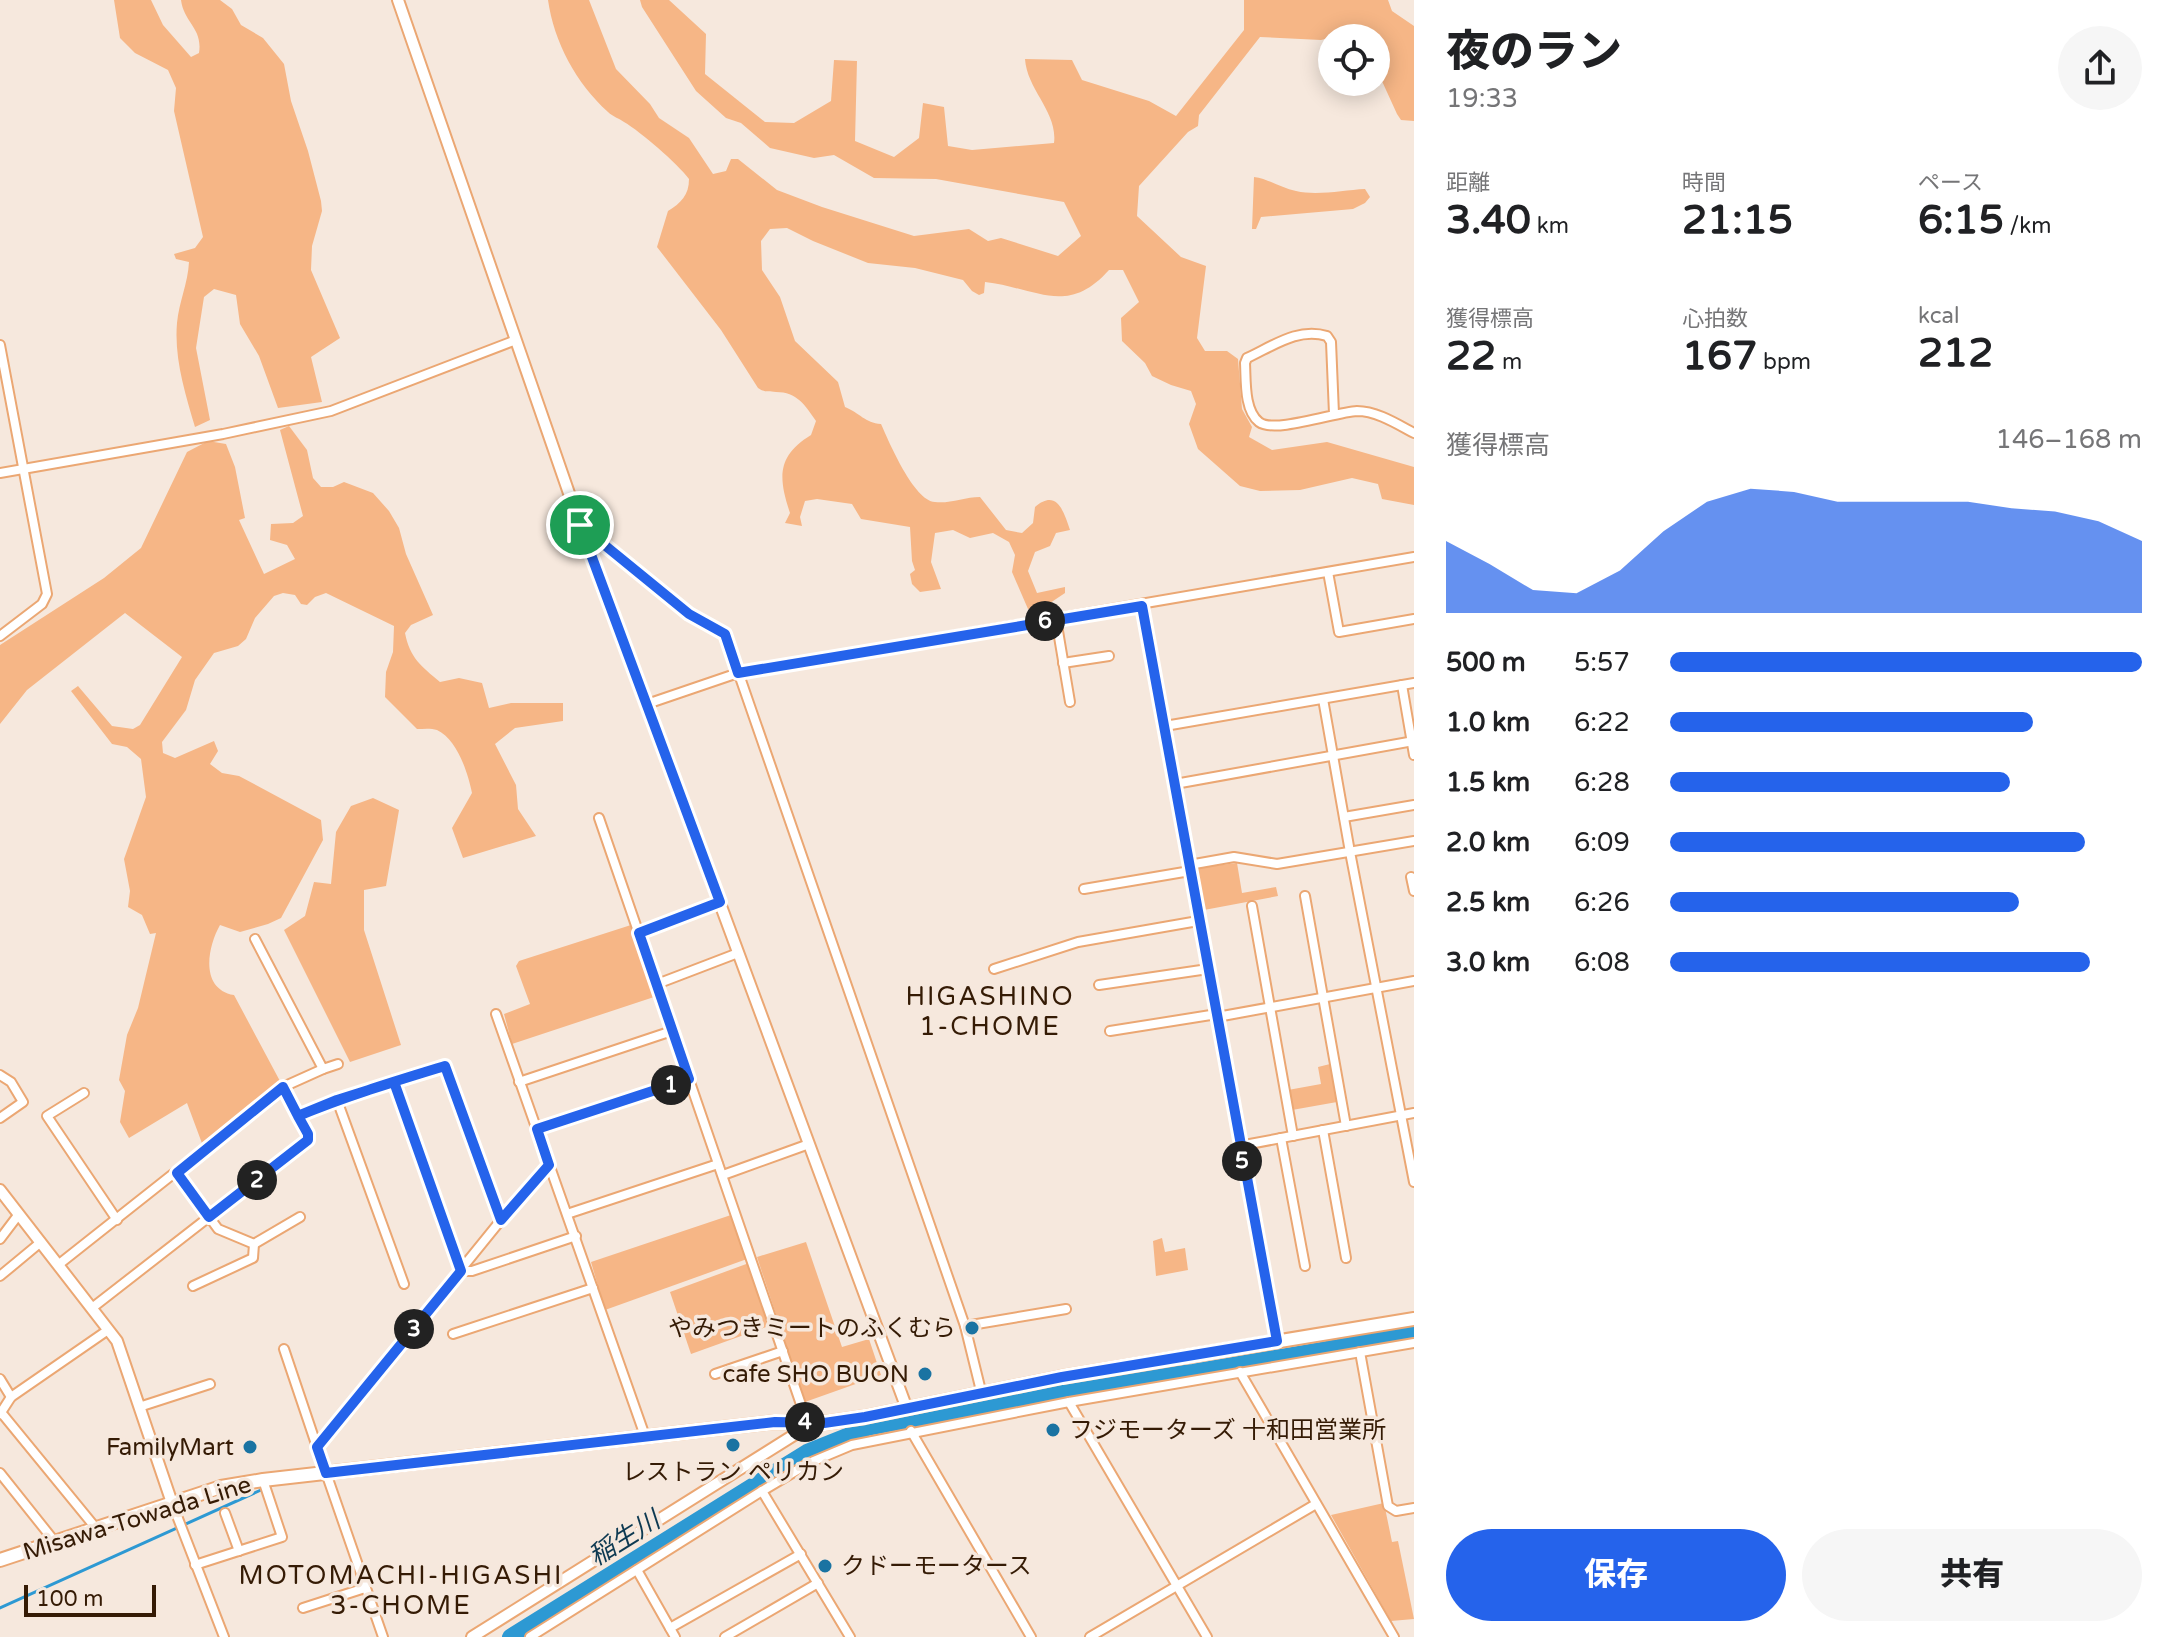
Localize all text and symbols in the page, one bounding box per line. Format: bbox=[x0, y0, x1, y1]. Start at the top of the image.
map controls bbox=[1318, 24, 1390, 96]
button: locate bbox=[1318, 24, 1390, 96]
text: 夜のラン bbox=[1446, 26, 1622, 79]
button: share bbox=[2058, 26, 2142, 110]
text: 19:33 bbox=[1446, 83, 1518, 114]
text: 距離 bbox=[1446, 170, 1490, 196]
text: 時間 bbox=[1682, 170, 1726, 196]
text: ペース bbox=[1918, 170, 1983, 196]
text: 3.40 bbox=[1446, 196, 1531, 244]
text: 21:15 bbox=[1682, 196, 1793, 244]
text: 6:15 bbox=[1918, 196, 2004, 244]
text: km bbox=[1531, 213, 1569, 239]
text: /km bbox=[2004, 213, 2051, 239]
text: kcal bbox=[1918, 303, 1959, 329]
text: 獲得標高 bbox=[1446, 306, 1534, 332]
text: 心拍数 bbox=[1682, 306, 1748, 332]
text: 212 bbox=[1918, 329, 1993, 377]
text: 22 bbox=[1446, 332, 1496, 380]
text: 167 bbox=[1682, 332, 1757, 380]
text: m bbox=[1496, 349, 1522, 375]
text: bpm bbox=[1757, 349, 1811, 375]
text: 146–168 m bbox=[1996, 424, 2142, 455]
text: 獲得標高 bbox=[1446, 430, 1550, 461]
pin bbox=[546, 491, 614, 559]
icon: arrive bbox=[558, 503, 602, 547]
pin: 6 bbox=[1025, 601, 1065, 641]
text: 6 bbox=[1038, 608, 1052, 634]
text: 500 m bbox=[1446, 647, 1526, 678]
text: 5:57 bbox=[1574, 647, 1630, 678]
text: 1.0 km bbox=[1446, 707, 1530, 738]
text: 6:22 bbox=[1574, 707, 1630, 738]
text: 1.5 km bbox=[1446, 767, 1530, 798]
text: 6:28 bbox=[1574, 767, 1630, 798]
text: 2.0 km bbox=[1446, 827, 1530, 858]
text: 6:09 bbox=[1574, 827, 1630, 858]
text: 2.5 km bbox=[1446, 887, 1530, 918]
text: 6:26 bbox=[1574, 887, 1630, 918]
text: 3.0 km bbox=[1446, 947, 1530, 978]
text: 6:08 bbox=[1574, 947, 1630, 978]
district label: HIGASHINO 1-CHOME bbox=[905, 981, 1075, 1042]
pin: 1 bbox=[651, 1065, 691, 1105]
text: 1 bbox=[664, 1072, 678, 1098]
pin: 5 bbox=[1222, 1141, 1262, 1181]
text: 5 bbox=[1235, 1148, 1249, 1174]
pin: 2 bbox=[237, 1160, 277, 1200]
text: 2 bbox=[250, 1167, 264, 1193]
pin: 3 bbox=[394, 1309, 434, 1349]
place label: やみつきミートのふくむら bbox=[668, 1314, 956, 1343]
text: 3 bbox=[407, 1316, 421, 1342]
marker: やみつきミートのふくむら bbox=[963, 1319, 981, 1337]
place label: cafe SHO BUON bbox=[723, 1360, 909, 1389]
marker: cafe SHO BUON bbox=[916, 1365, 934, 1383]
pin: 4 bbox=[785, 1402, 825, 1442]
text: 4 bbox=[798, 1409, 812, 1435]
place label: フジモーターズ 十和田営業所 bbox=[1069, 1416, 1386, 1445]
marker: フジモーターズ 十和田営業所 bbox=[1044, 1421, 1062, 1439]
place label: FamilyMart bbox=[106, 1433, 234, 1462]
marker: レストラン ペリカン bbox=[724, 1436, 742, 1454]
marker: FamilyMart bbox=[241, 1438, 259, 1456]
place label: レストラン ペリカン bbox=[622, 1458, 844, 1487]
street label: Misawa-Towada Line bbox=[20, 1470, 255, 1567]
water label: 稲生川 bbox=[583, 1503, 668, 1572]
button: 保存 bbox=[1446, 1529, 1786, 1621]
button: 共有 bbox=[1802, 1529, 2142, 1621]
place label: クドーモータース bbox=[841, 1552, 1032, 1581]
marker: クドーモータース bbox=[816, 1557, 834, 1575]
district label: MOTOMACHI-HIGASHI 3-CHOME bbox=[239, 1560, 563, 1621]
scale bar bbox=[24, 1581, 156, 1617]
text: 100 m bbox=[36, 1586, 103, 1612]

